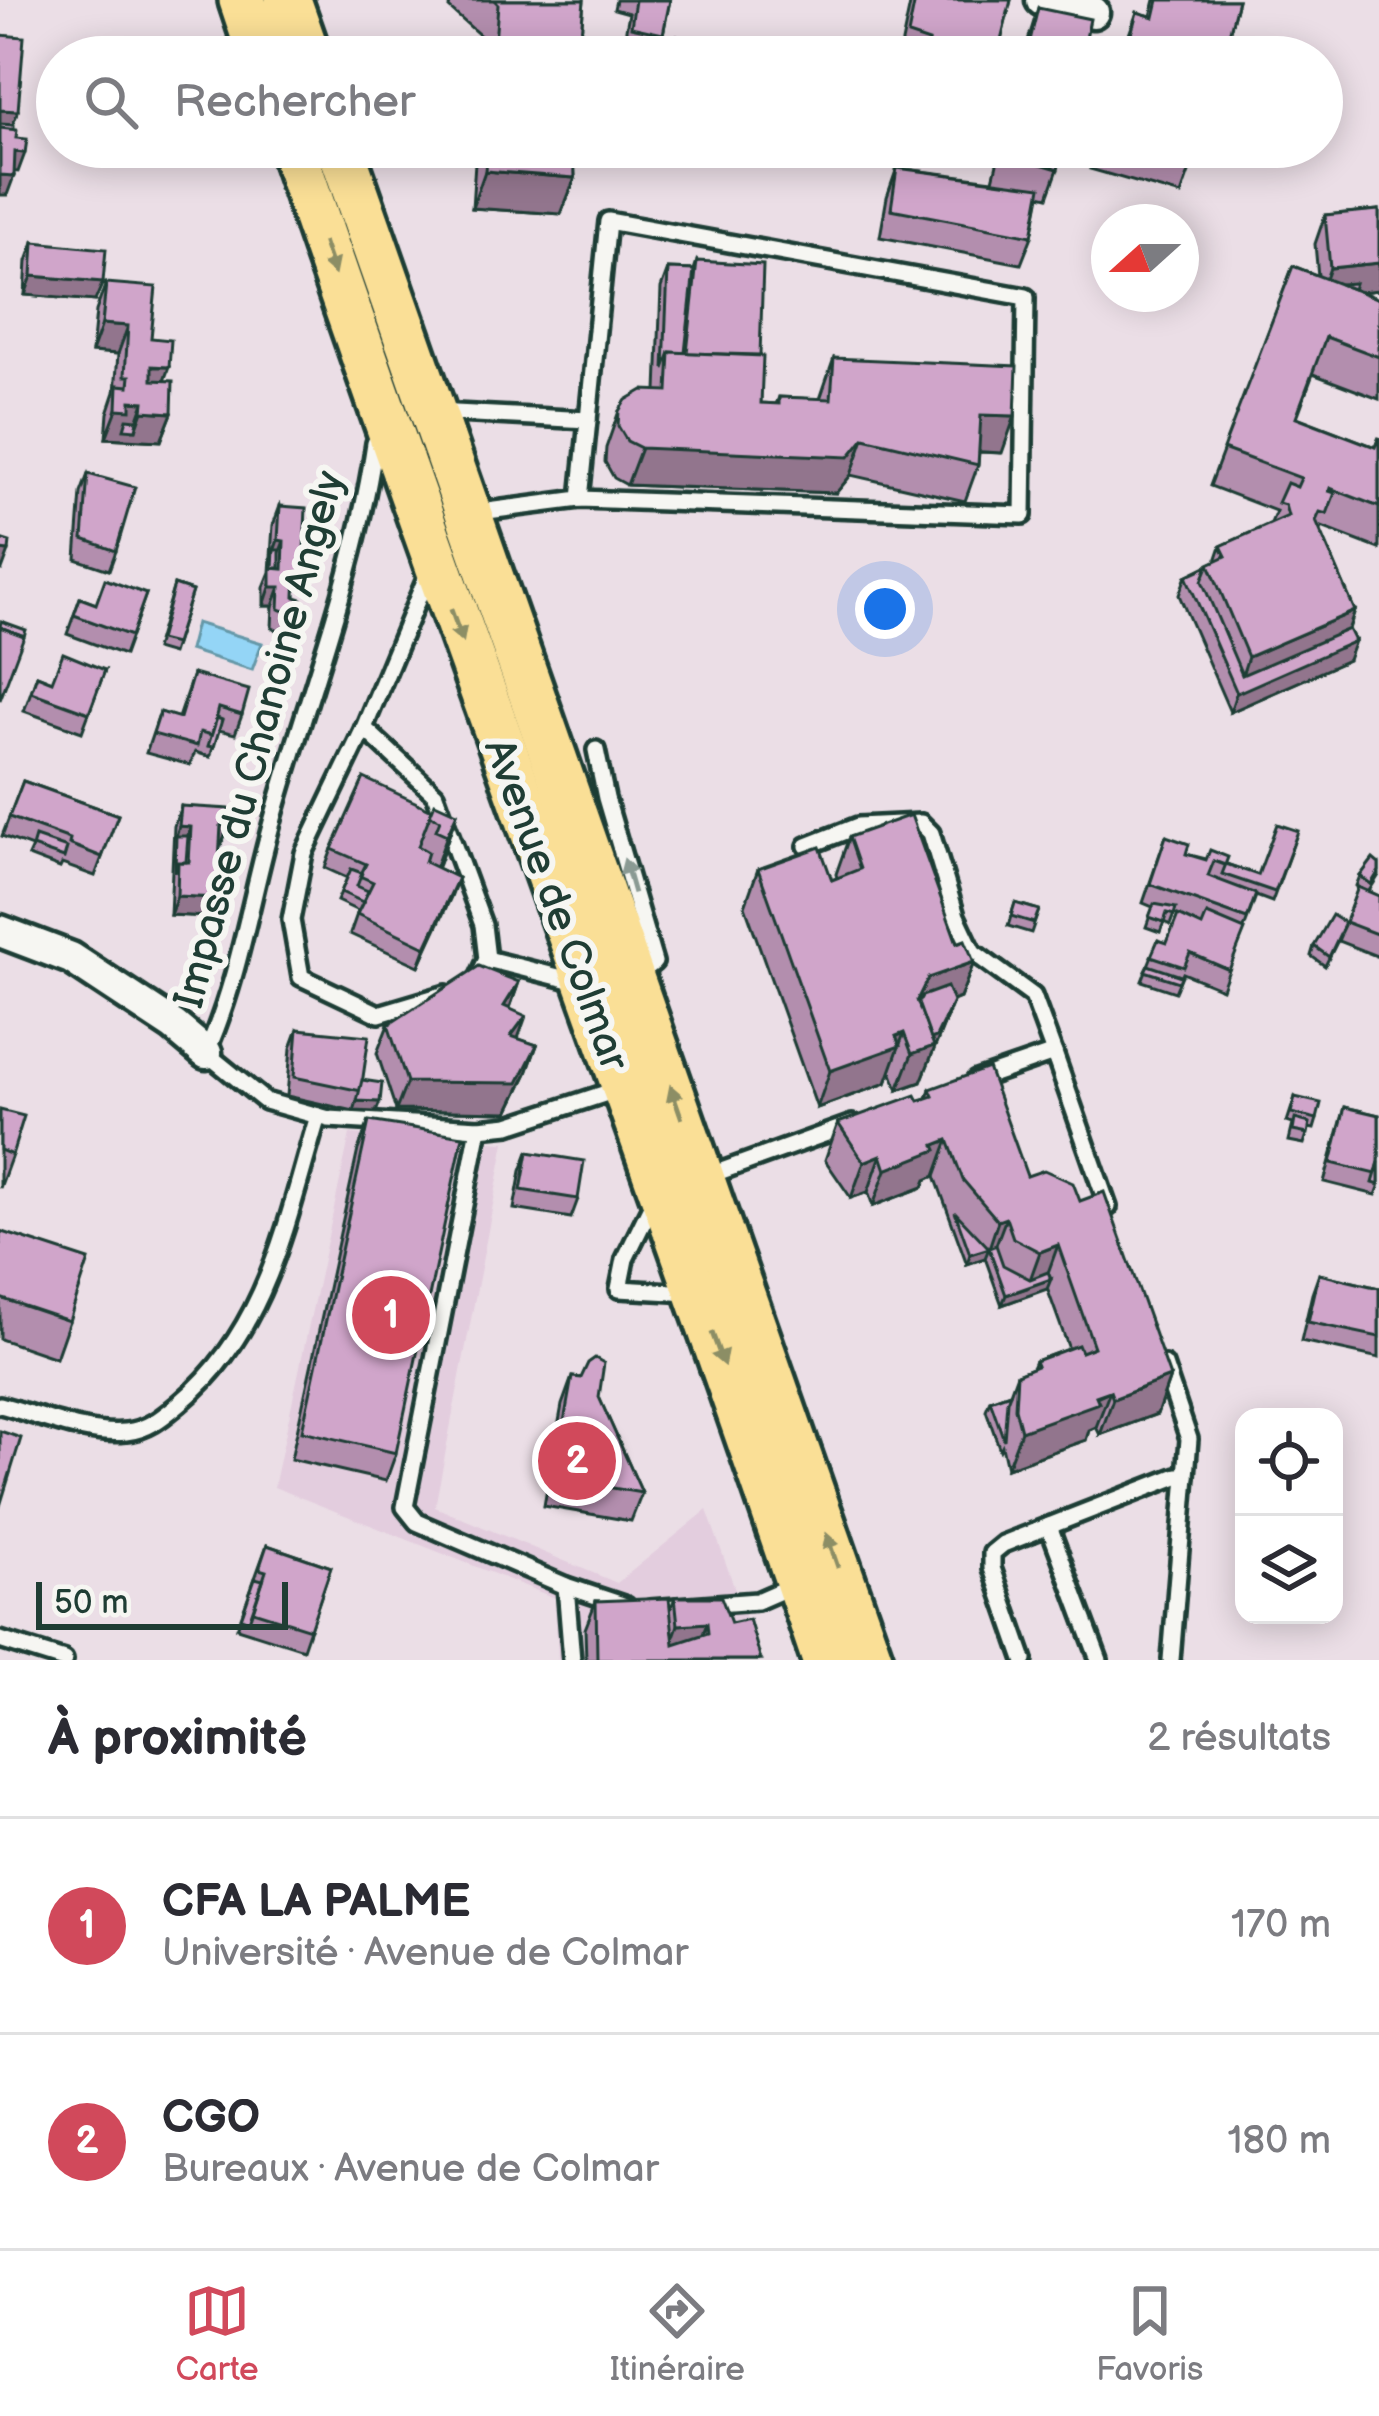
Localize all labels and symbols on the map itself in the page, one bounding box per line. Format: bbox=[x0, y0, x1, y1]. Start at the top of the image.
north arrow bbox=[1091, 204, 1199, 312]
one-way arrow bbox=[321, 240, 340, 277]
street label: Impasse du Chanoine Angely bbox=[164, 466, 357, 1014]
your location bbox=[855, 579, 915, 639]
one-way arrow bbox=[449, 608, 468, 644]
street label: Avenue de Colmar bbox=[472, 732, 640, 1079]
one-way arrow bbox=[618, 857, 637, 894]
one-way arrow bbox=[666, 1084, 684, 1120]
pin: 1 bbox=[352, 1270, 430, 1360]
one-way arrow bbox=[710, 1331, 728, 1367]
pin: 2 bbox=[538, 1416, 616, 1506]
one-way arrow bbox=[822, 1531, 840, 1567]
scale bar bbox=[36, 1576, 288, 1629]

